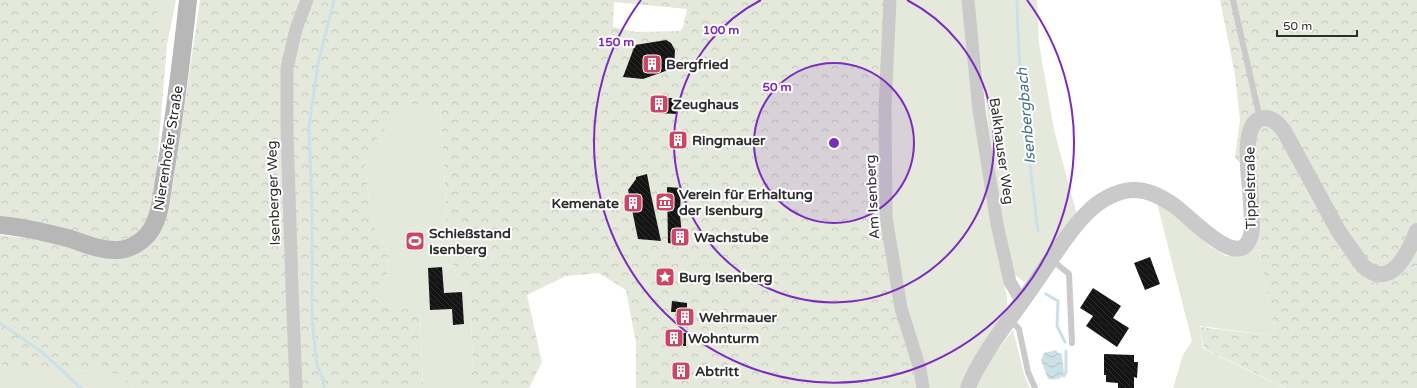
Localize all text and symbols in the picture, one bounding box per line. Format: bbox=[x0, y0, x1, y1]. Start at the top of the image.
scale bar bbox=[1277, 12, 1357, 38]
text: 50 m bbox=[1283, 19, 1312, 33]
text: 100 m bbox=[703, 23, 739, 37]
text: 150 m bbox=[598, 35, 634, 49]
building icon: Bergfried bbox=[641, 53, 663, 75]
place label: Bergfried bbox=[666, 56, 729, 73]
water label: Isenbergbach bbox=[1013, 66, 1039, 165]
text: 50 m bbox=[762, 80, 792, 94]
street label: Nierenhofer Straße bbox=[150, 84, 187, 212]
building icon: Zeughaus bbox=[648, 93, 670, 115]
place label: Zeughaus bbox=[673, 96, 739, 113]
street label: Balkhauser Weg bbox=[986, 97, 1017, 205]
building icon: Ringmauer bbox=[667, 129, 689, 151]
place label: Ringmauer bbox=[692, 132, 766, 149]
centre of rings bbox=[827, 136, 841, 150]
street label: Isenberger Weg bbox=[263, 140, 284, 246]
street label: Tippelstraße bbox=[1241, 146, 1260, 229]
street label: Am Isenberg bbox=[862, 154, 883, 240]
place label: Verein für Erhaltung der Isenburg bbox=[679, 186, 813, 219]
museum icon: Verein für Erhaltung der Isenburg bbox=[654, 191, 676, 213]
building icon: Kemenate bbox=[622, 192, 644, 214]
place label: Kemenate bbox=[552, 195, 619, 212]
place label: Schießstand Isenberg bbox=[429, 225, 511, 258]
building icon: Wachstube bbox=[669, 226, 691, 248]
place label: Wachstube bbox=[694, 229, 769, 246]
sports icon: Schießstand Isenberg bbox=[404, 230, 426, 252]
place icon: Burg Isenberg bbox=[654, 266, 676, 288]
place label: Burg Isenberg bbox=[679, 269, 773, 286]
building icon: Wehrmauer bbox=[674, 306, 696, 328]
place label: Wehrmauer bbox=[699, 309, 777, 326]
building icon: Wohnturm bbox=[663, 327, 685, 349]
place label: Wohnturm bbox=[688, 330, 759, 347]
building icon: Abtritt bbox=[670, 360, 692, 382]
place label: Abtritt bbox=[695, 363, 740, 380]

